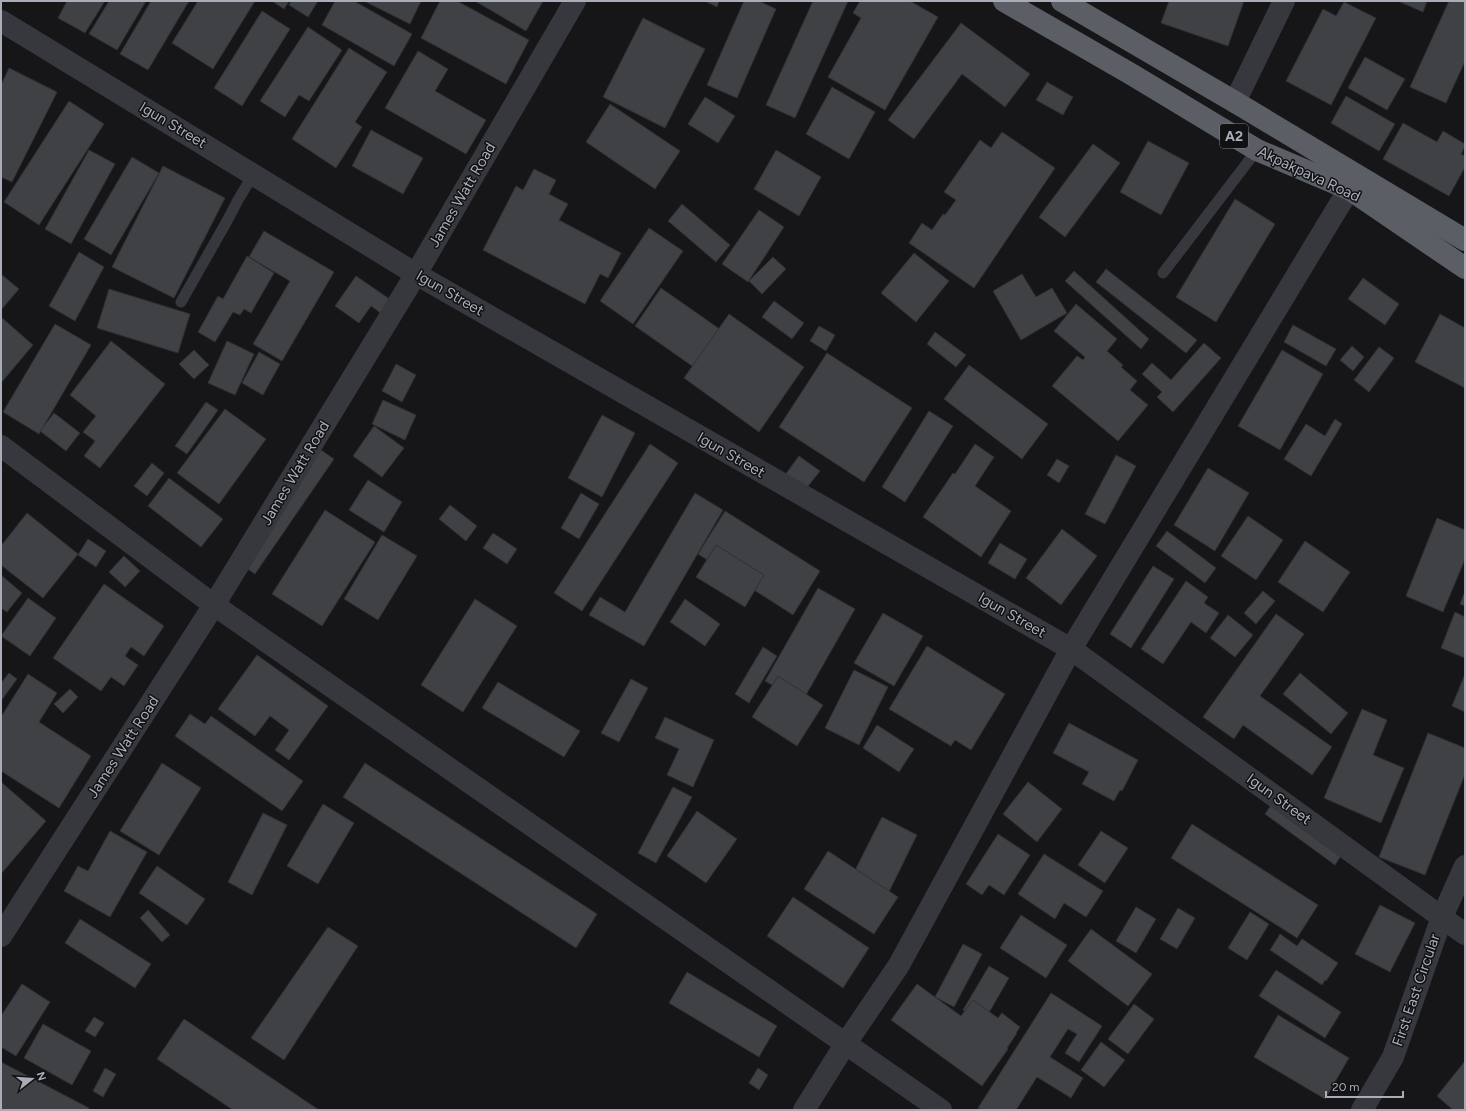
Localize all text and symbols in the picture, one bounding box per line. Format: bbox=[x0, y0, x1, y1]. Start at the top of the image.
street label: Igun Street bbox=[136, 98, 210, 152]
road number: A2 bbox=[1220, 124, 1248, 148]
street label: James Watt Road bbox=[425, 139, 499, 251]
street label: Akpakpava Road bbox=[1255, 142, 1363, 206]
street label: Igun Street bbox=[413, 266, 487, 320]
street label: James Watt Road bbox=[257, 418, 333, 528]
street label: Igun Street bbox=[694, 428, 768, 482]
street label: Igun Street bbox=[975, 588, 1049, 642]
street label: James Watt Road bbox=[83, 693, 163, 801]
street label: Igun Street bbox=[1243, 770, 1315, 829]
street label: First East Circular bbox=[1388, 931, 1444, 1049]
north arrow bbox=[12, 1059, 52, 1099]
text: N bbox=[34, 1070, 49, 1082]
scale bar bbox=[1326, 1073, 1403, 1099]
text: 20 m bbox=[1332, 1080, 1360, 1094]

